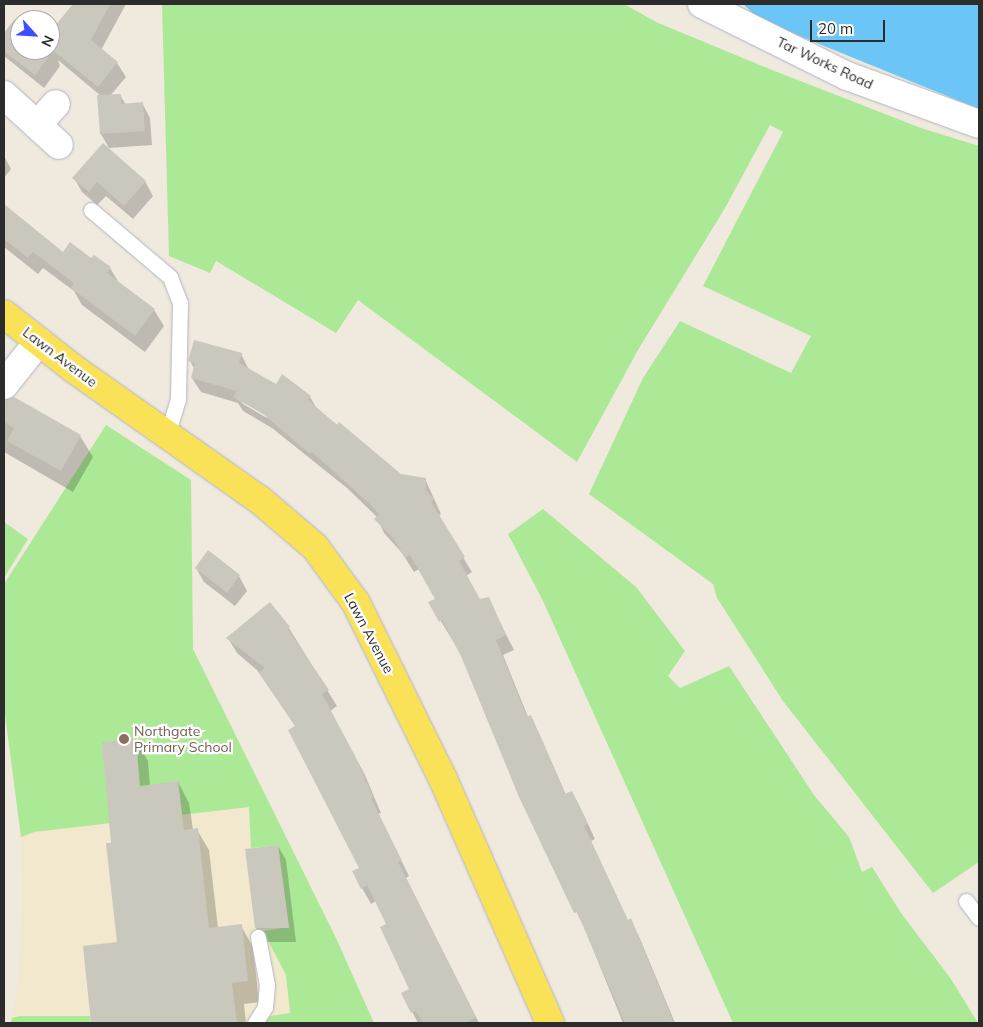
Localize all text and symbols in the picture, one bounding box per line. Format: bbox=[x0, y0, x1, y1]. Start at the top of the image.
north arrow bbox=[10, 10, 60, 60]
scale bar bbox=[813, 10, 888, 42]
text: 20 m bbox=[818, 19, 853, 38]
text: N bbox=[37, 32, 58, 50]
street label: Tar Works Road bbox=[774, 33, 876, 93]
street label: Lawn Avenue bbox=[20, 324, 100, 390]
street label: Lawn Avenue bbox=[341, 590, 397, 676]
place label: Northgate Primary School bbox=[134, 723, 232, 756]
marker: Northgate Primary School bbox=[118, 733, 130, 745]

